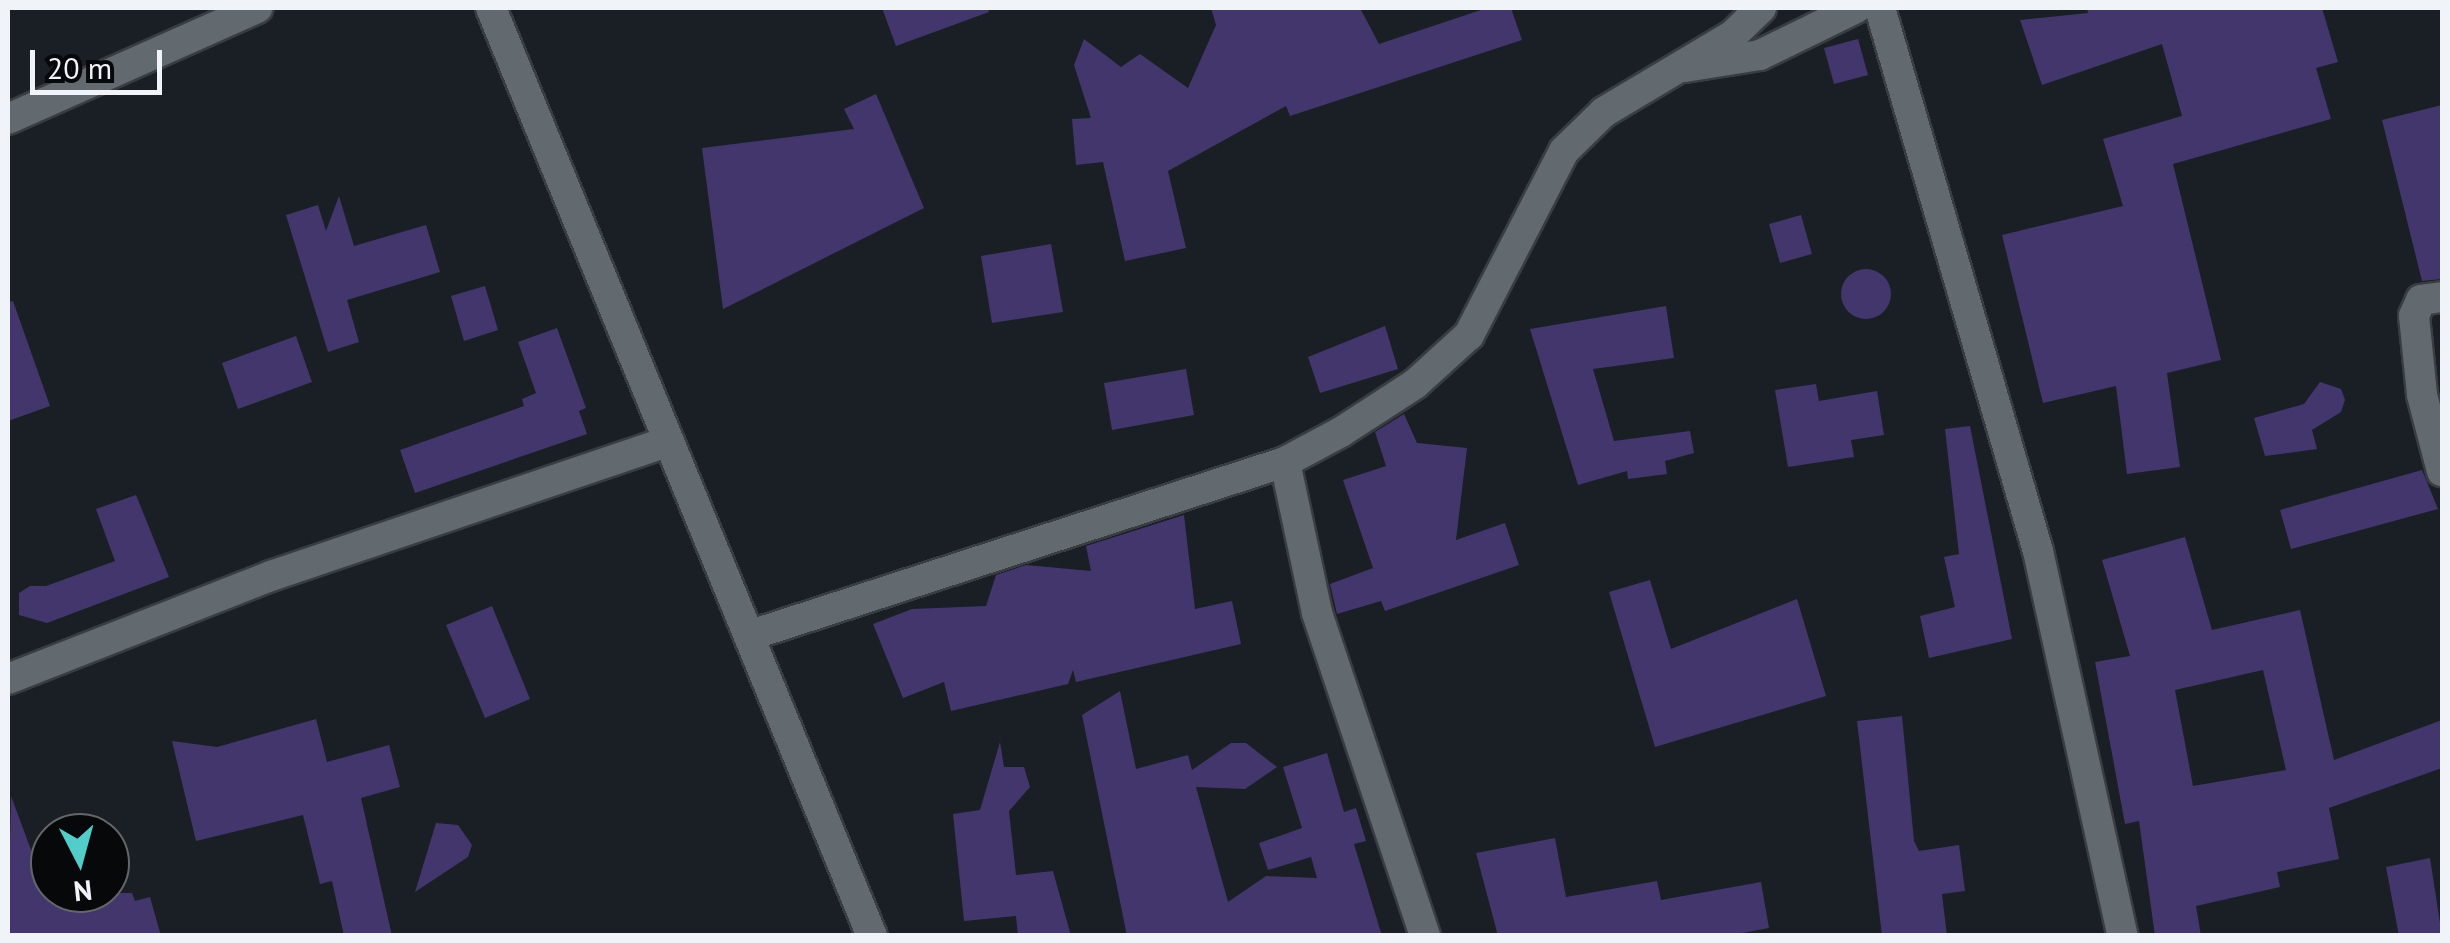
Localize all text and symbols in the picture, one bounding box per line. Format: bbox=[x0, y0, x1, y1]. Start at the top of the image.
scale bar bbox=[35, 30, 168, 92]
text: 20 m bbox=[47, 48, 112, 87]
north arrow bbox=[30, 813, 130, 913]
text: N bbox=[72, 872, 94, 911]

